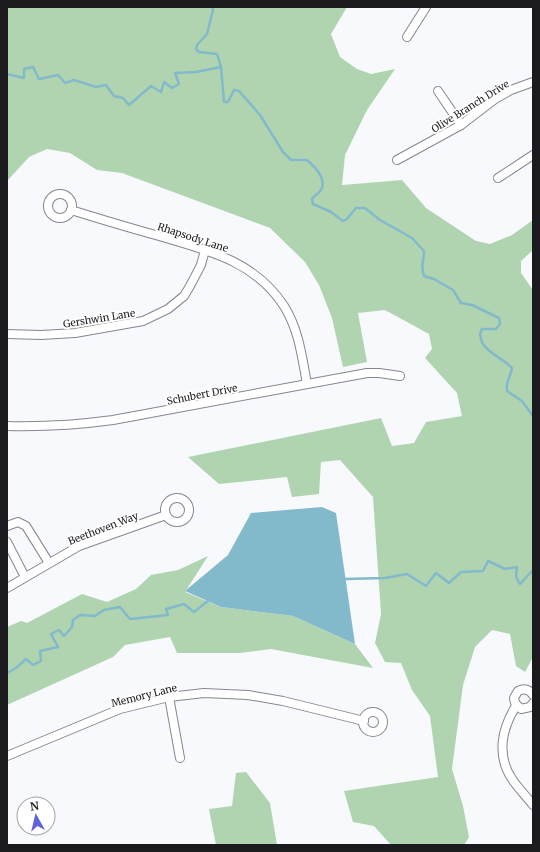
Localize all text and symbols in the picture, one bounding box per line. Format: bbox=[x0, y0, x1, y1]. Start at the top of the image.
street label: Olive Branch Drive bbox=[429, 77, 512, 136]
street label: Rhapsody Lane bbox=[156, 220, 230, 255]
street label: Gershwin Lane bbox=[62, 306, 136, 331]
street label: Schubert Drive bbox=[166, 381, 239, 408]
street label: Beethoven Way bbox=[66, 509, 140, 548]
street label: Memory Lane bbox=[110, 681, 178, 710]
north arrow bbox=[16, 796, 56, 836]
text: N bbox=[29, 799, 40, 814]

